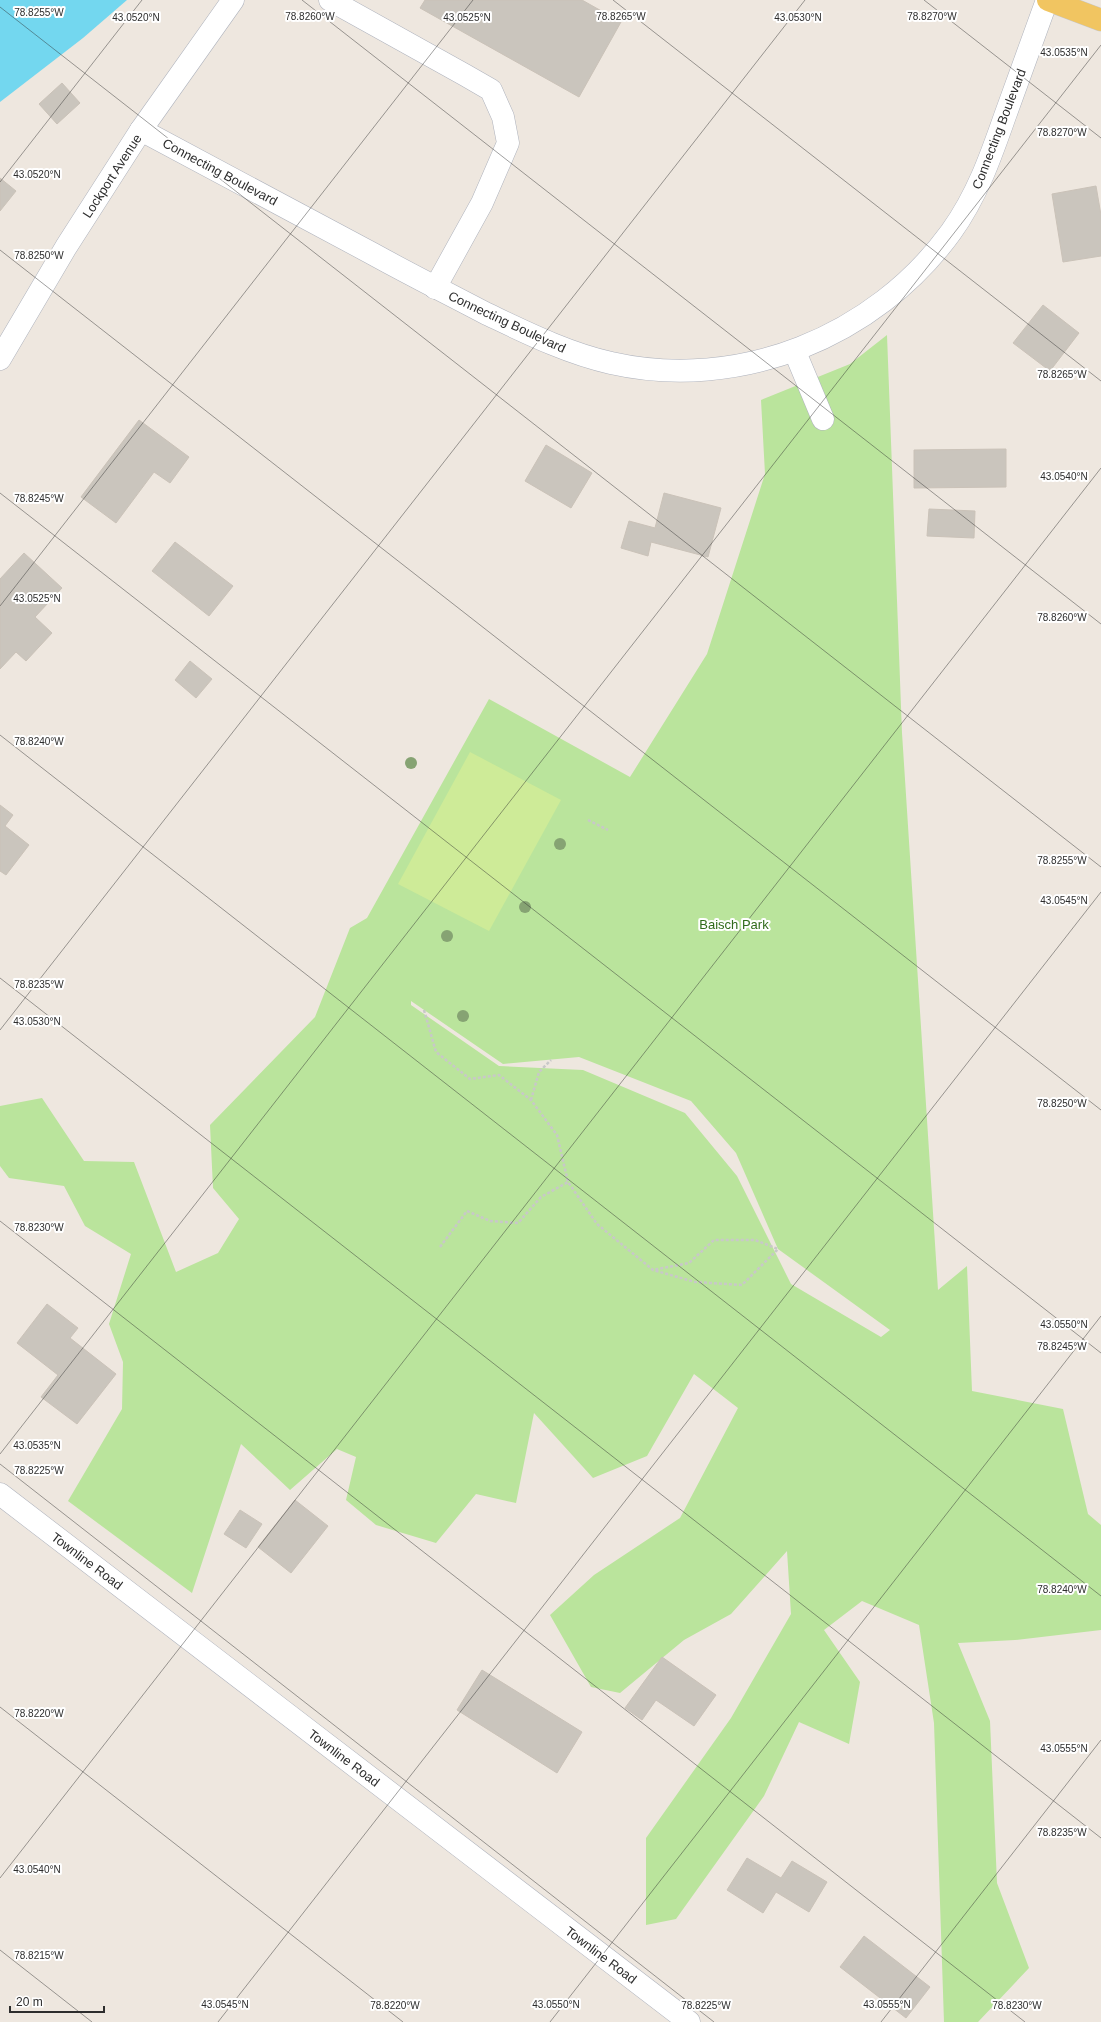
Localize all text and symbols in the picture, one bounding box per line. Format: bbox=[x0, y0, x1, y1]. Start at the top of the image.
text: 78.8255°W bbox=[14, 7, 64, 18]
text: 78.8260°W bbox=[285, 11, 335, 22]
text: 78.8265°W bbox=[596, 11, 646, 22]
text: 78.8270°W bbox=[907, 11, 957, 22]
text: 43.0520°N bbox=[112, 12, 160, 23]
text: 43.0525°N bbox=[443, 12, 491, 23]
text: 43.0530°N bbox=[774, 12, 822, 23]
text: 43.0535°N bbox=[1040, 47, 1088, 58]
street label: Connecting Boulevard bbox=[969, 67, 1029, 191]
text: 78.8270°W bbox=[1037, 127, 1087, 138]
street label: Lockport Avenue bbox=[79, 131, 145, 221]
street label: Connecting Boulevard bbox=[160, 135, 280, 209]
text: 43.0520°N bbox=[13, 169, 61, 180]
text: 78.8250°W bbox=[14, 250, 64, 261]
street label: Connecting Boulevard bbox=[446, 288, 568, 356]
text: 78.8265°W bbox=[1037, 369, 1087, 380]
text: 43.0540°N bbox=[1040, 471, 1088, 482]
text: 78.8245°W bbox=[14, 493, 64, 504]
text: 43.0525°N bbox=[13, 593, 61, 604]
text: 78.8260°W bbox=[1037, 612, 1087, 623]
text: 78.8240°W bbox=[14, 736, 64, 747]
text: 78.8255°W bbox=[1037, 855, 1087, 866]
text: 43.0545°N bbox=[1040, 895, 1088, 906]
park label: Baisch Park bbox=[699, 917, 769, 932]
text: 78.8235°W bbox=[14, 979, 64, 990]
text: 43.0530°N bbox=[13, 1016, 61, 1027]
text: 78.8250°W bbox=[1037, 1098, 1087, 1109]
text: 78.8230°W bbox=[14, 1222, 64, 1233]
text: 43.0550°N bbox=[1040, 1319, 1088, 1330]
text: 78.8245°W bbox=[1037, 1341, 1087, 1352]
text: 43.0535°N bbox=[13, 1440, 61, 1451]
text: 78.8225°W bbox=[14, 1465, 64, 1476]
street label: Townline Road bbox=[48, 1529, 126, 1593]
text: 78.8240°W bbox=[1037, 1584, 1087, 1595]
text: 78.8220°W bbox=[14, 1708, 64, 1719]
street label: Townline Road bbox=[305, 1726, 383, 1790]
text: 43.0555°N bbox=[1040, 1743, 1088, 1754]
text: 78.8235°W bbox=[1037, 1827, 1087, 1838]
text: 43.0540°N bbox=[13, 1864, 61, 1875]
street label: Townline Road bbox=[562, 1923, 640, 1987]
text: 78.8215°W bbox=[14, 1950, 64, 1961]
scale bar bbox=[10, 1988, 104, 2014]
text: 20 m bbox=[16, 1995, 43, 2009]
text: 43.0545°N bbox=[201, 1999, 249, 2010]
text: 43.0550°N bbox=[532, 1999, 580, 2010]
text: 43.0555°N bbox=[863, 1999, 911, 2010]
text: 78.8220°W bbox=[370, 2000, 420, 2011]
text: 78.8225°W bbox=[681, 2000, 731, 2011]
text: 78.8230°W bbox=[992, 2000, 1042, 2011]

